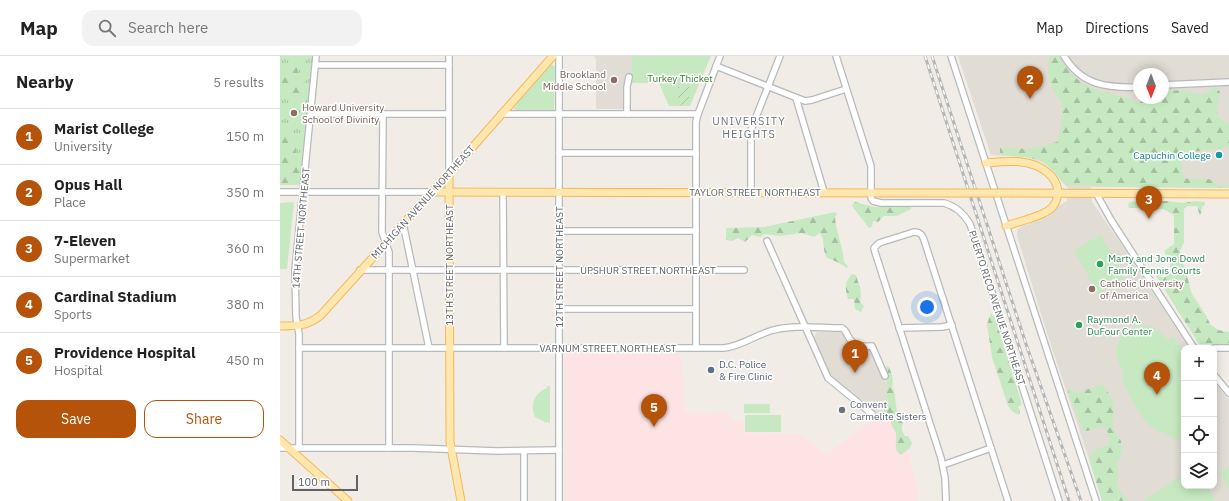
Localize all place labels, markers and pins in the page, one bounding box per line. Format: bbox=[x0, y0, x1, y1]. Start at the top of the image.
pin: 2 bbox=[1017, 66, 1043, 99]
place label: Brookland Middle School bbox=[543, 68, 606, 93]
marker: Brookland Middle School bbox=[609, 75, 619, 85]
place label: Howard University School of Divinity bbox=[302, 101, 384, 126]
marker: Howard University School of Divinity bbox=[289, 108, 299, 118]
place label: Capuchin College bbox=[1133, 149, 1212, 162]
marker: Capuchin College bbox=[1214, 150, 1224, 160]
pin: 3 bbox=[1136, 186, 1162, 219]
place label: Marty and Jone Dowd Family Tennis Courts bbox=[1108, 252, 1205, 277]
marker: Marty and Jone Dowd Family Tennis Courts bbox=[1095, 259, 1105, 269]
place label: Catholic University of America bbox=[1100, 277, 1184, 302]
marker: Catholic University of America bbox=[1087, 284, 1097, 294]
place label: Raymond A. DuFour Center bbox=[1087, 313, 1152, 338]
marker: Raymond A. DuFour Center bbox=[1074, 320, 1084, 330]
pin: 1 bbox=[842, 340, 868, 373]
place label: D.C. Police & Fire Clinic bbox=[719, 358, 773, 383]
pin: 4 bbox=[1144, 362, 1170, 395]
marker: D.C. Police & Fire Clinic bbox=[706, 365, 716, 375]
pin: 5 bbox=[641, 394, 667, 427]
place label: Convent Carmelite Sisters bbox=[850, 398, 927, 423]
marker: Convent Carmelite Sisters bbox=[837, 405, 847, 415]

